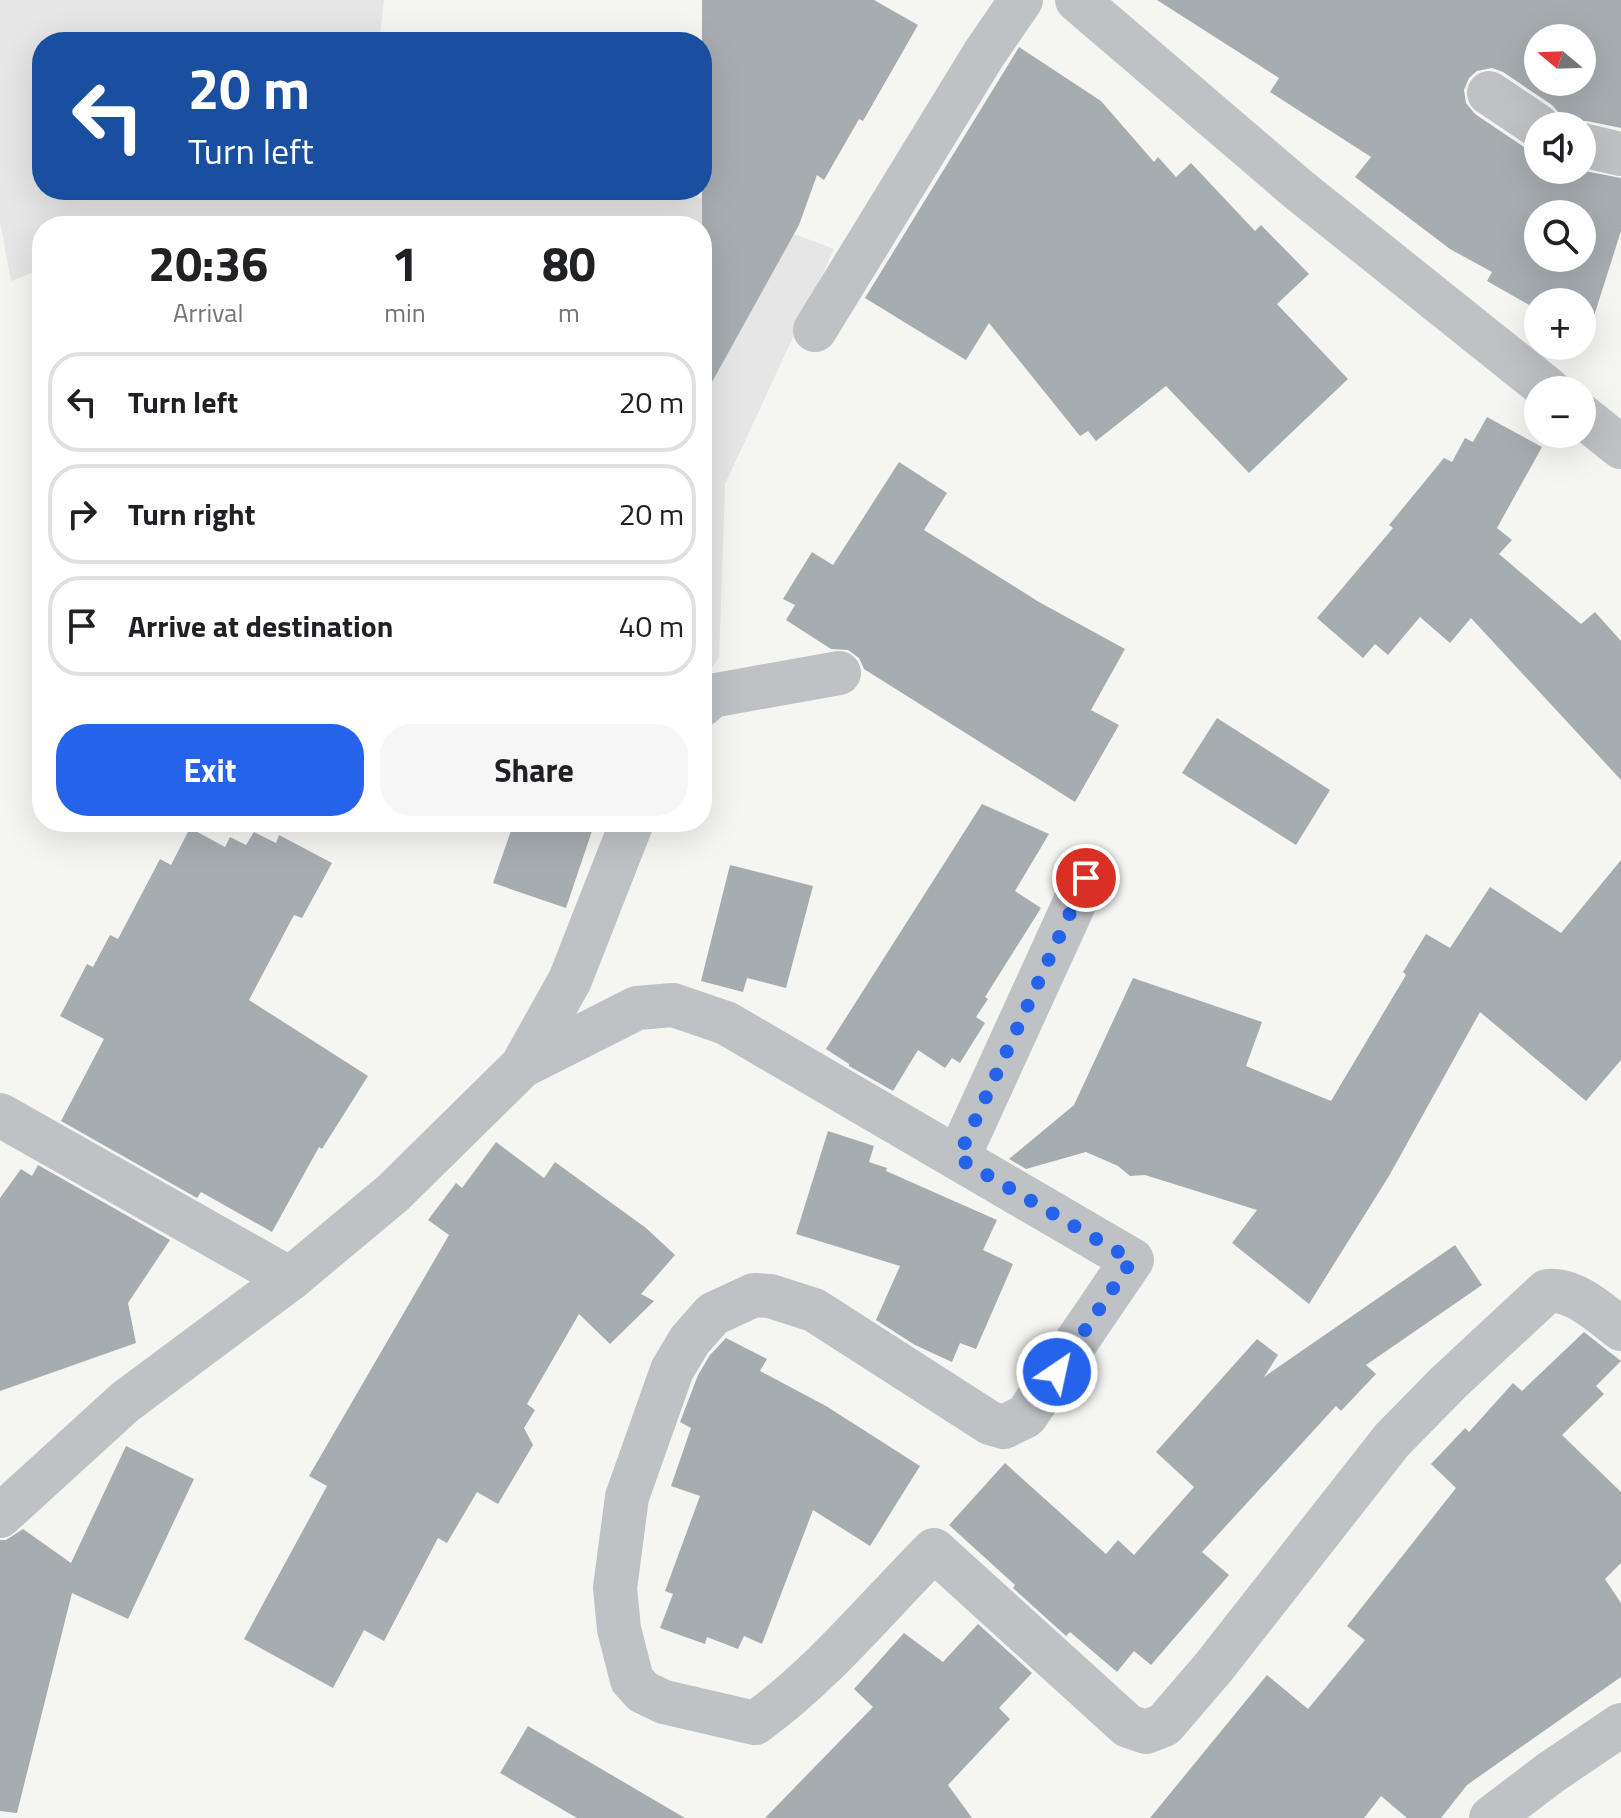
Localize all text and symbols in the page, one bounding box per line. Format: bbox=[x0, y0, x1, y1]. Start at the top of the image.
north arrow bbox=[1524, 24, 1596, 96]
map controls bbox=[1524, 24, 1596, 448]
text: 20 m bbox=[188, 46, 310, 131]
icon: left bbox=[56, 64, 160, 168]
button: sound bbox=[1524, 112, 1596, 184]
text: Turn left bbox=[188, 123, 314, 178]
button: search bbox=[1524, 200, 1596, 272]
text: 20:36 bbox=[148, 227, 268, 300]
text: 1 bbox=[392, 227, 418, 300]
text: 80 bbox=[542, 227, 596, 300]
button: + bbox=[1524, 288, 1596, 360]
text: Arrival bbox=[173, 293, 243, 332]
text: min bbox=[384, 293, 426, 332]
text: m bbox=[558, 293, 580, 332]
button: − bbox=[1524, 376, 1596, 448]
text: Turn left bbox=[128, 379, 238, 425]
text: 20 m bbox=[619, 379, 684, 425]
icon: left bbox=[60, 380, 104, 424]
text: Turn right bbox=[128, 491, 256, 537]
text: 20 m bbox=[619, 491, 684, 537]
icon: right bbox=[60, 492, 104, 536]
text: Arrive at destination bbox=[128, 603, 393, 649]
text: 40 m bbox=[619, 603, 684, 649]
icon: arrive bbox=[60, 604, 104, 648]
button: Exit bbox=[56, 724, 364, 816]
button: Share bbox=[380, 724, 688, 816]
pin bbox=[1052, 844, 1120, 912]
icon: arrive bbox=[1064, 856, 1108, 900]
position arrow bbox=[1015, 1330, 1099, 1414]

